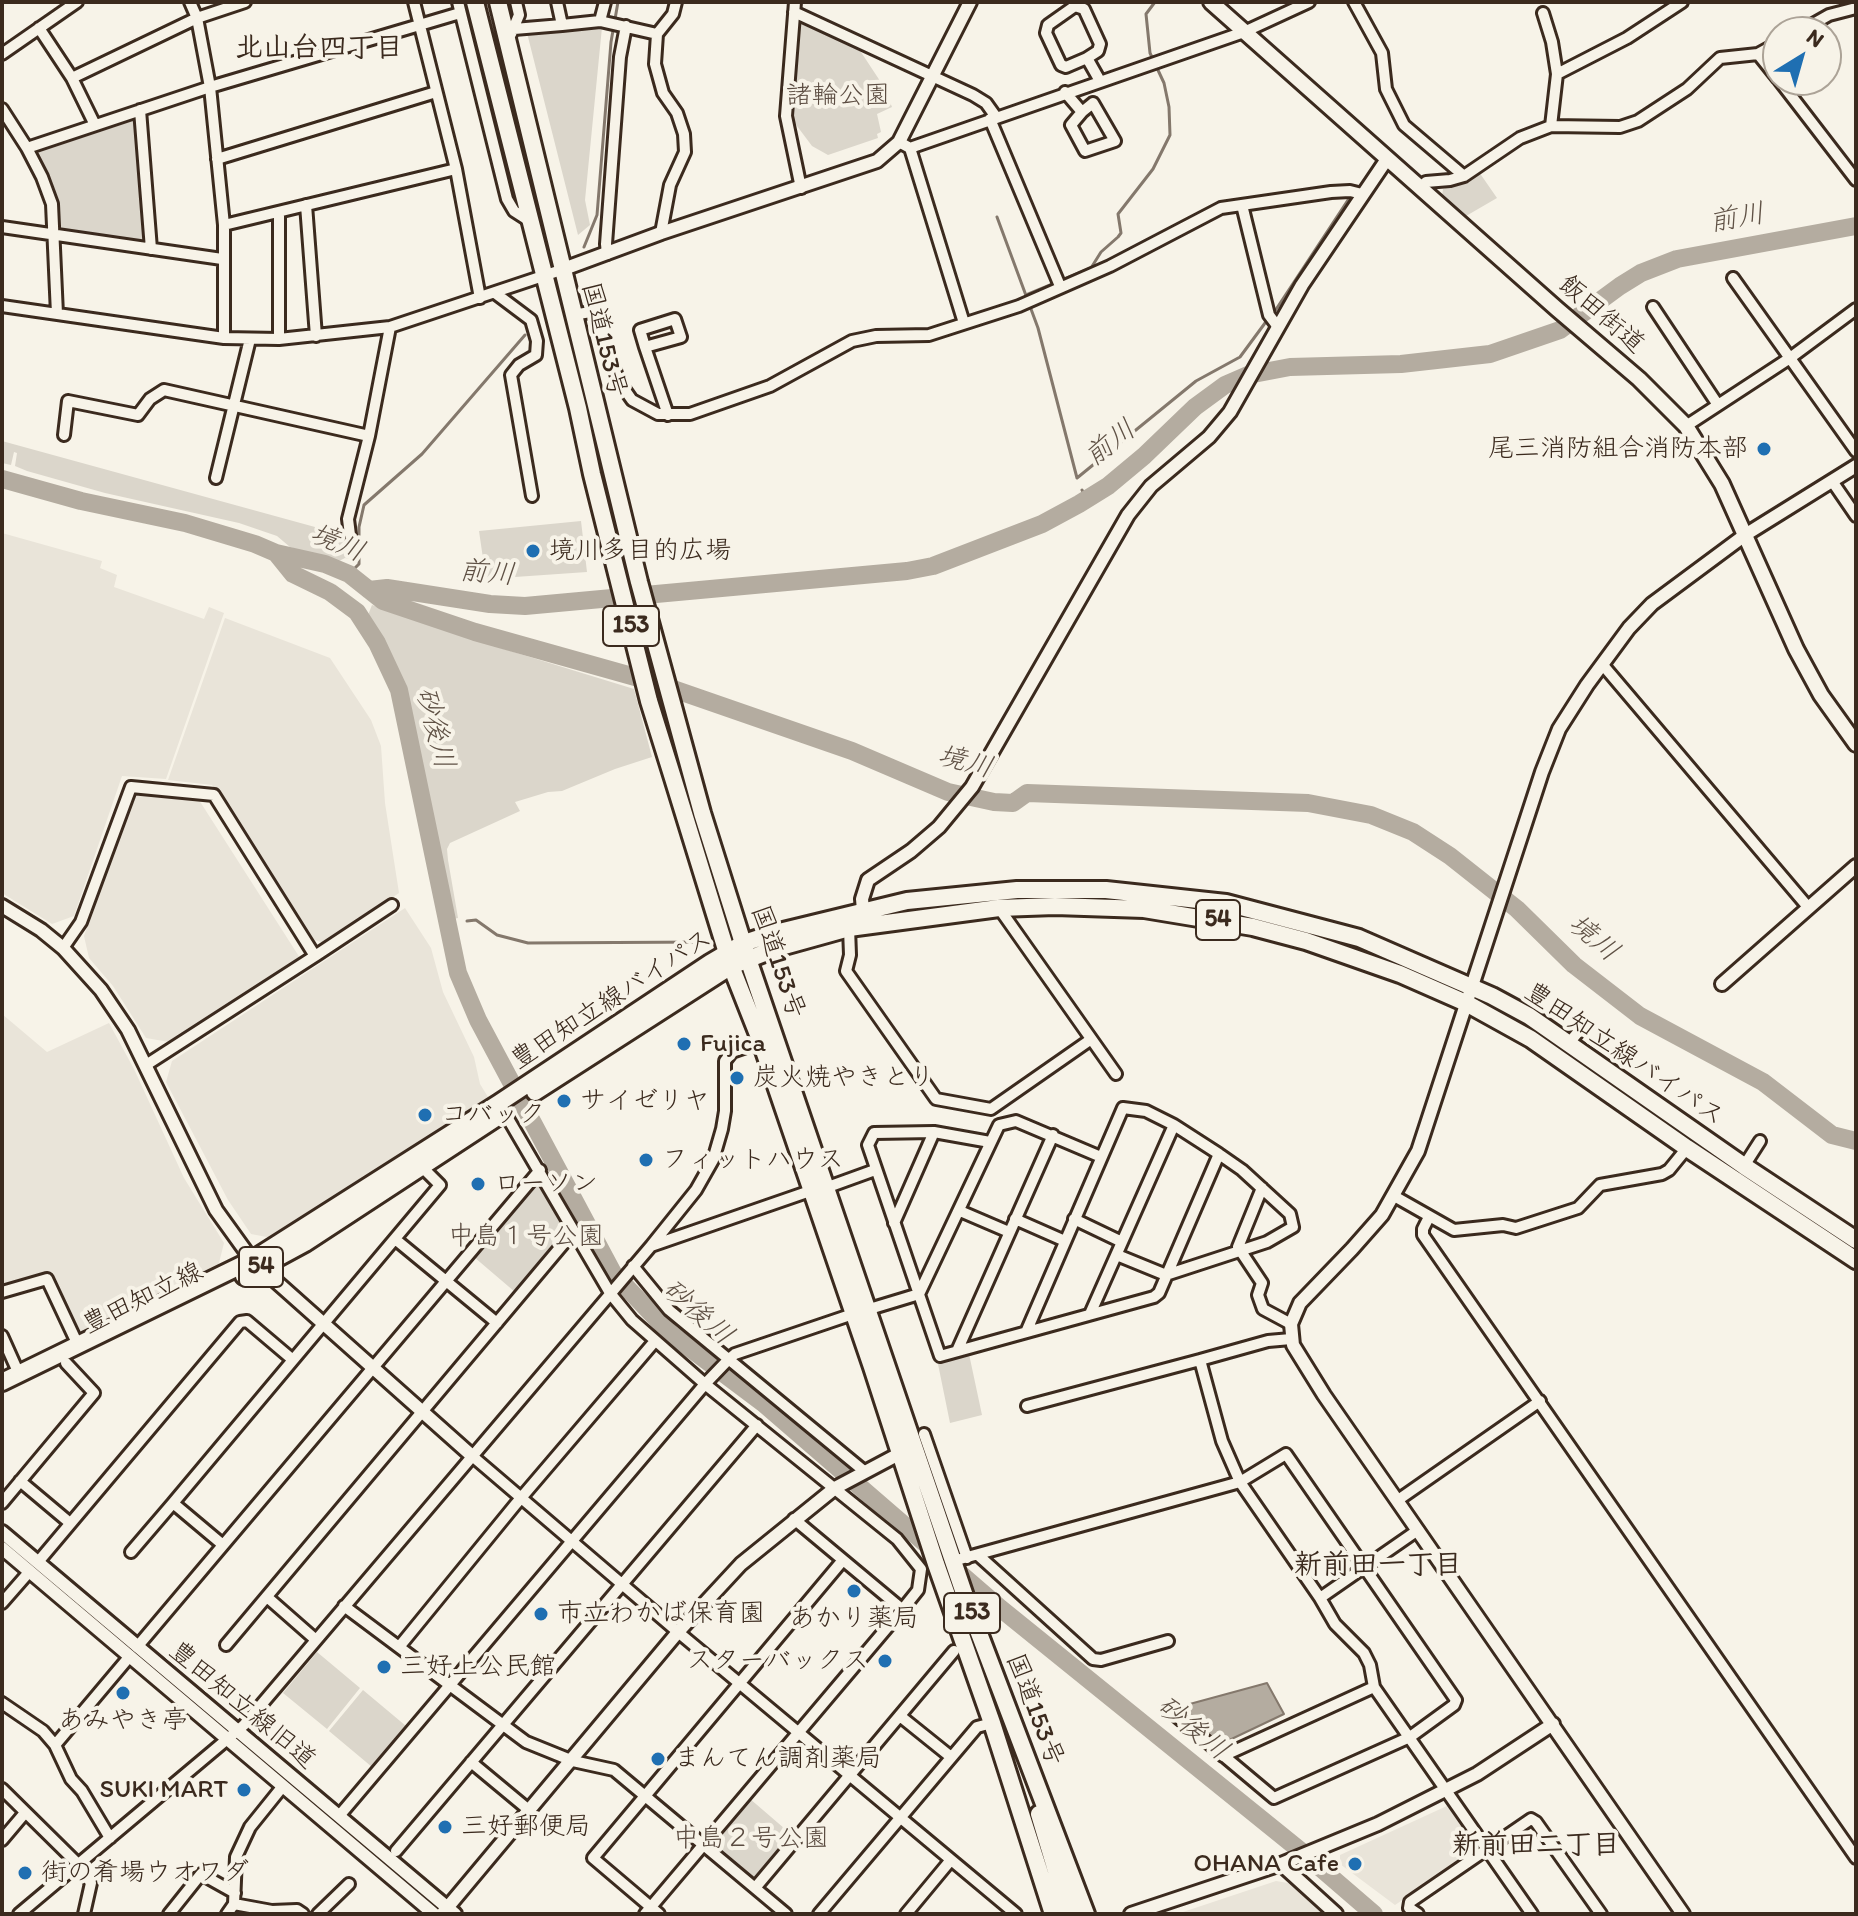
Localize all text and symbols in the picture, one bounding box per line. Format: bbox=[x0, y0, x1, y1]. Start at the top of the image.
north arrow bbox=[1762, 16, 1842, 96]
text: N bbox=[1801, 23, 1830, 53]
district label: 北山台四丁目 bbox=[235, 32, 403, 66]
park label: 諸輪公園 bbox=[786, 80, 890, 112]
water label: 前川 bbox=[1707, 198, 1767, 240]
street label: 飯田街道 bbox=[1552, 269, 1650, 361]
street label: 国道153号 bbox=[574, 279, 632, 401]
water label: 前川 bbox=[1079, 414, 1143, 474]
place label: 尾三消防組合消防本部 bbox=[1488, 433, 1748, 465]
marker: 尾三消防組合消防本部 bbox=[1755, 440, 1773, 458]
water label: 境川 bbox=[305, 518, 369, 570]
place label: 境川多目的広場 bbox=[549, 535, 731, 567]
marker: 境川多目的広場 bbox=[524, 542, 542, 560]
water label: 前川 bbox=[458, 555, 516, 593]
road number: 153 bbox=[603, 606, 659, 646]
water label: 砂後川 bbox=[408, 683, 460, 773]
water label: 境川 bbox=[934, 740, 996, 786]
road number: 54 bbox=[1196, 900, 1240, 940]
street label: 国道153号 bbox=[743, 901, 811, 1023]
water label: 境川 bbox=[1561, 908, 1625, 970]
street label: 豊田知立線バイパス bbox=[505, 923, 719, 1077]
street label: 豊田知立線バイパス bbox=[1518, 977, 1730, 1133]
place label: Fujica bbox=[700, 1028, 766, 1060]
marker: Fujica bbox=[675, 1035, 693, 1053]
place label: 炭火焼やきとり bbox=[753, 1062, 935, 1094]
marker: 炭火焼やきとり bbox=[728, 1069, 746, 1087]
place label: サイゼリヤ bbox=[580, 1085, 710, 1117]
marker: サイゼリヤ bbox=[555, 1092, 573, 1110]
place label: コバック bbox=[441, 1099, 545, 1131]
marker: コバック bbox=[416, 1106, 434, 1124]
place label: フィットハウス bbox=[662, 1144, 844, 1176]
marker: フィットハウス bbox=[637, 1151, 655, 1169]
place label: ローソン bbox=[494, 1168, 598, 1200]
marker: ローソン bbox=[469, 1175, 487, 1193]
park label: 中島１号公園 bbox=[448, 1221, 604, 1253]
road number: 54 bbox=[239, 1247, 283, 1287]
street label: 豊田知立線 bbox=[78, 1256, 208, 1342]
water label: 砂後川 bbox=[654, 1273, 740, 1353]
district label: 新前田一丁目 bbox=[1294, 1549, 1462, 1583]
marker: あかり薬局 bbox=[845, 1582, 863, 1600]
road number: 153 bbox=[944, 1593, 1000, 1633]
place label: 市立わかば保育園 bbox=[557, 1598, 765, 1630]
place label: あかり薬局 bbox=[789, 1603, 919, 1635]
marker: 市立わかば保育園 bbox=[532, 1605, 550, 1623]
street label: 豊田知立線旧道 bbox=[162, 1636, 322, 1776]
place label: スターバックス bbox=[687, 1645, 869, 1677]
street label: 国道153号 bbox=[998, 1649, 1070, 1771]
place label: 三好上公民館 bbox=[400, 1651, 556, 1683]
marker: スターバックス bbox=[876, 1652, 894, 1670]
marker: 三好上公民館 bbox=[375, 1658, 393, 1676]
marker: あみやき亭 bbox=[114, 1684, 132, 1702]
water label: 砂後川 bbox=[1149, 1690, 1235, 1768]
place label: あみやき亭 bbox=[58, 1705, 188, 1737]
place label: まんてん調剤薬局 bbox=[674, 1743, 882, 1775]
marker: まんてん調剤薬局 bbox=[649, 1750, 667, 1768]
place label: SUKI MART bbox=[99, 1774, 228, 1806]
marker: SUKI MART bbox=[235, 1781, 253, 1799]
place label: 三好郵便局 bbox=[461, 1811, 591, 1843]
marker: 三好郵便局 bbox=[436, 1818, 454, 1836]
park label: 中島２号公園 bbox=[673, 1823, 829, 1855]
district label: 新前田二丁目 bbox=[1452, 1829, 1620, 1863]
place label: OHANA Cafe bbox=[1193, 1848, 1339, 1880]
marker: OHANA Cafe bbox=[1346, 1855, 1364, 1873]
place label: 街の肴場ウオワダ bbox=[41, 1857, 249, 1889]
marker: 街の肴場ウオワダ bbox=[16, 1864, 34, 1882]

